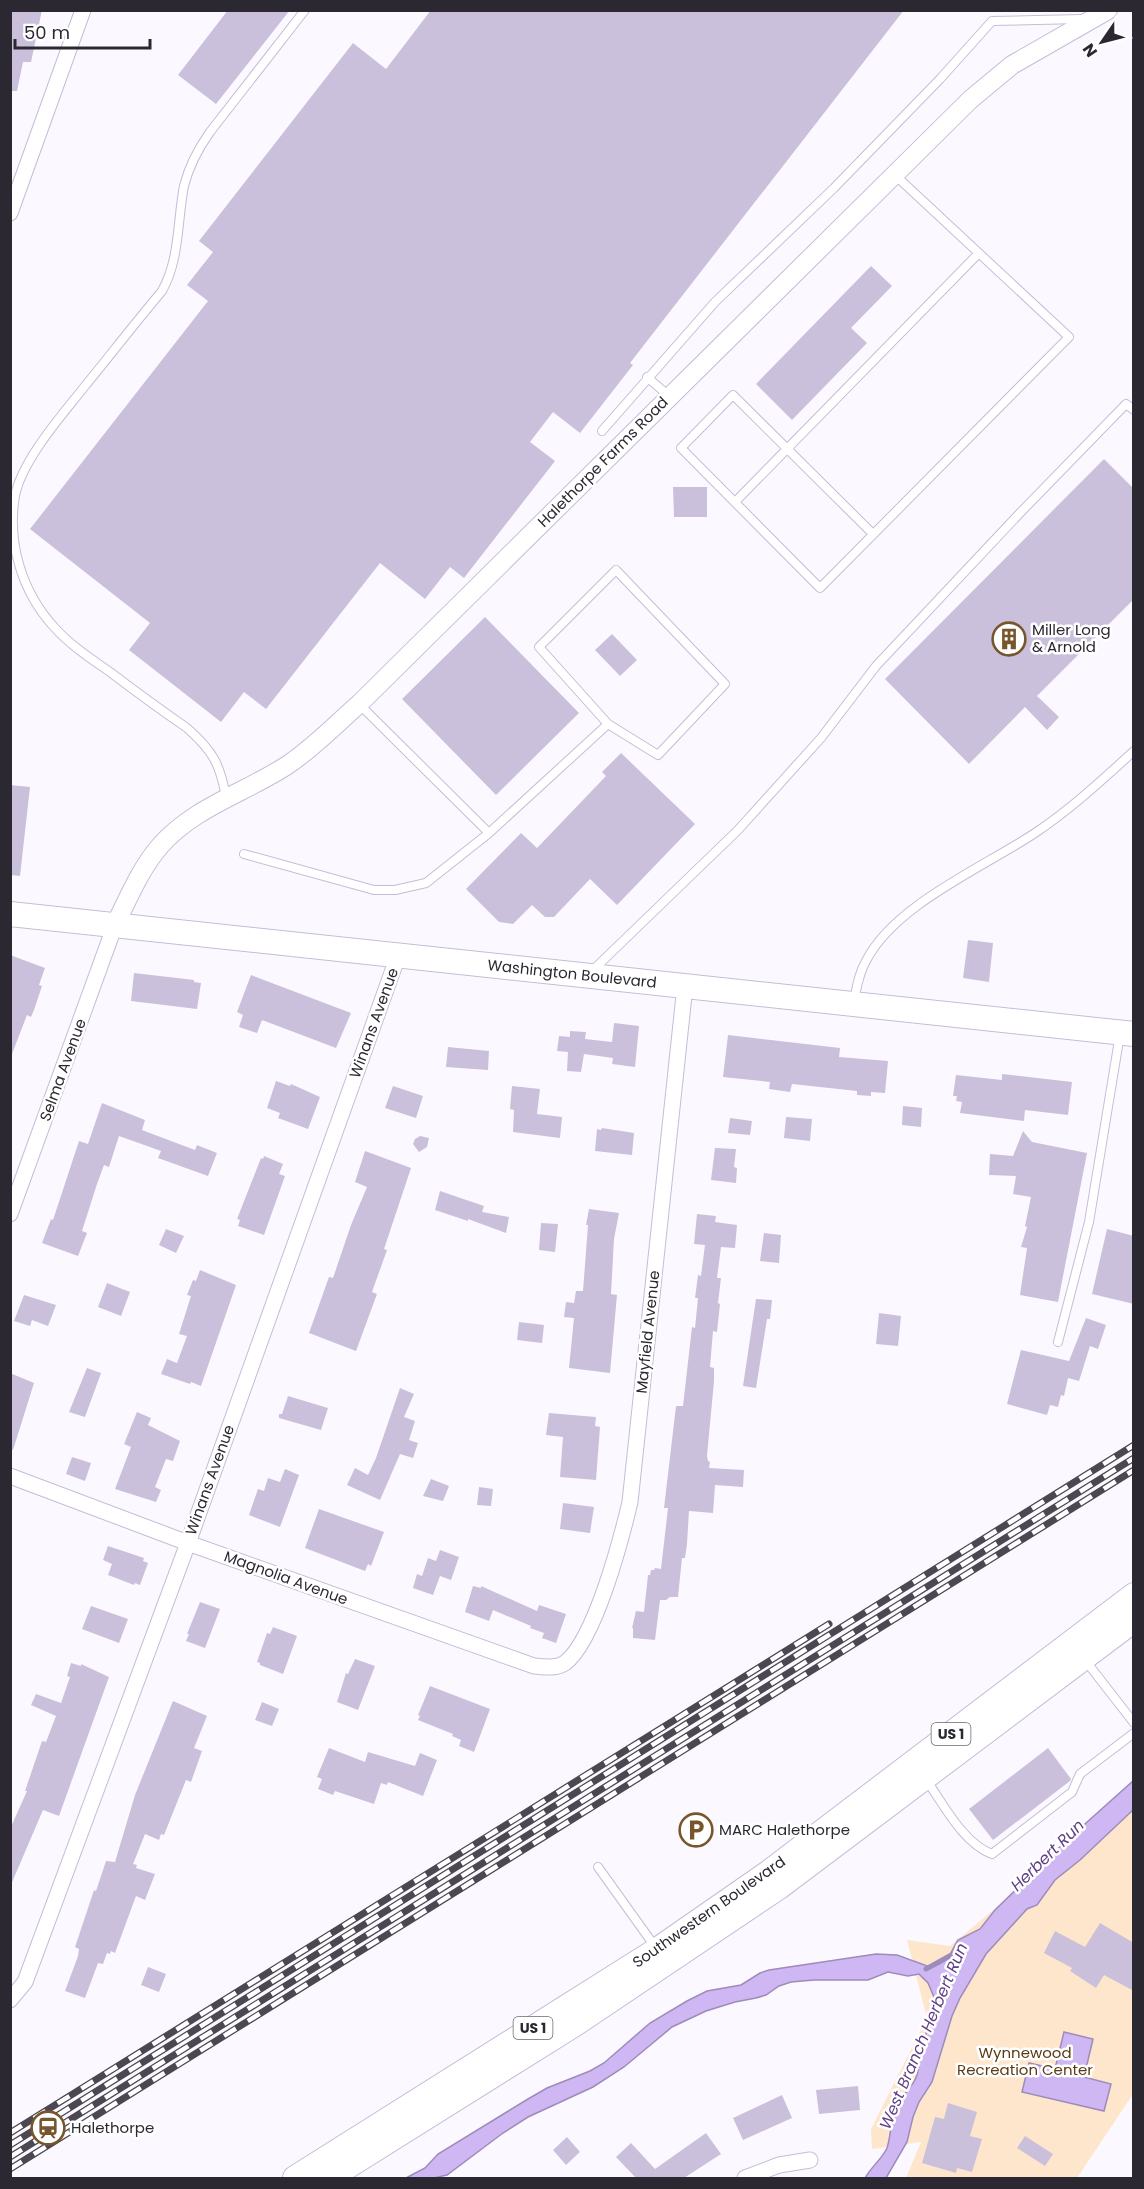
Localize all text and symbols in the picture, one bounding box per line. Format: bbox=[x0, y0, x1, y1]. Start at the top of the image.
scale bar bbox=[15, 12, 150, 50]
north arrow bbox=[1072, 12, 1132, 72]
text: 50 m bbox=[24, 20, 70, 45]
text: N bbox=[1077, 39, 1103, 62]
street label: Halethorpe Farms Road bbox=[533, 392, 673, 532]
place label: Miller Long & Arnold bbox=[1032, 619, 1111, 657]
building icon: Miller Long & Arnold bbox=[991, 621, 1027, 657]
street label: Washington Boulevard bbox=[486, 954, 658, 993]
street label: Winans Avenue bbox=[344, 965, 403, 1081]
street label: Selma Avenue bbox=[34, 1016, 91, 1124]
street label: Mayfield Avenue bbox=[631, 1269, 664, 1395]
street label: Winans Avenue bbox=[180, 1422, 239, 1538]
street label: Magnolia Avenue bbox=[221, 1545, 351, 1610]
road number: US 1 bbox=[932, 1723, 970, 1745]
parking icon: MARC Halethorpe bbox=[678, 1812, 714, 1848]
water label: Herbert Run bbox=[1005, 1814, 1089, 1896]
place label: MARC Halethorpe bbox=[719, 1819, 850, 1840]
street label: Southwestern Boulevard bbox=[628, 1851, 789, 1972]
water label: West Branch Herbert Run bbox=[874, 1939, 973, 2133]
road number: US 1 bbox=[514, 2017, 552, 2039]
park label: Wynnewood Recreation Center bbox=[957, 2042, 1093, 2080]
station icon: Halethorpe bbox=[30, 2110, 66, 2146]
place label: Halethorpe bbox=[71, 2117, 154, 2138]

